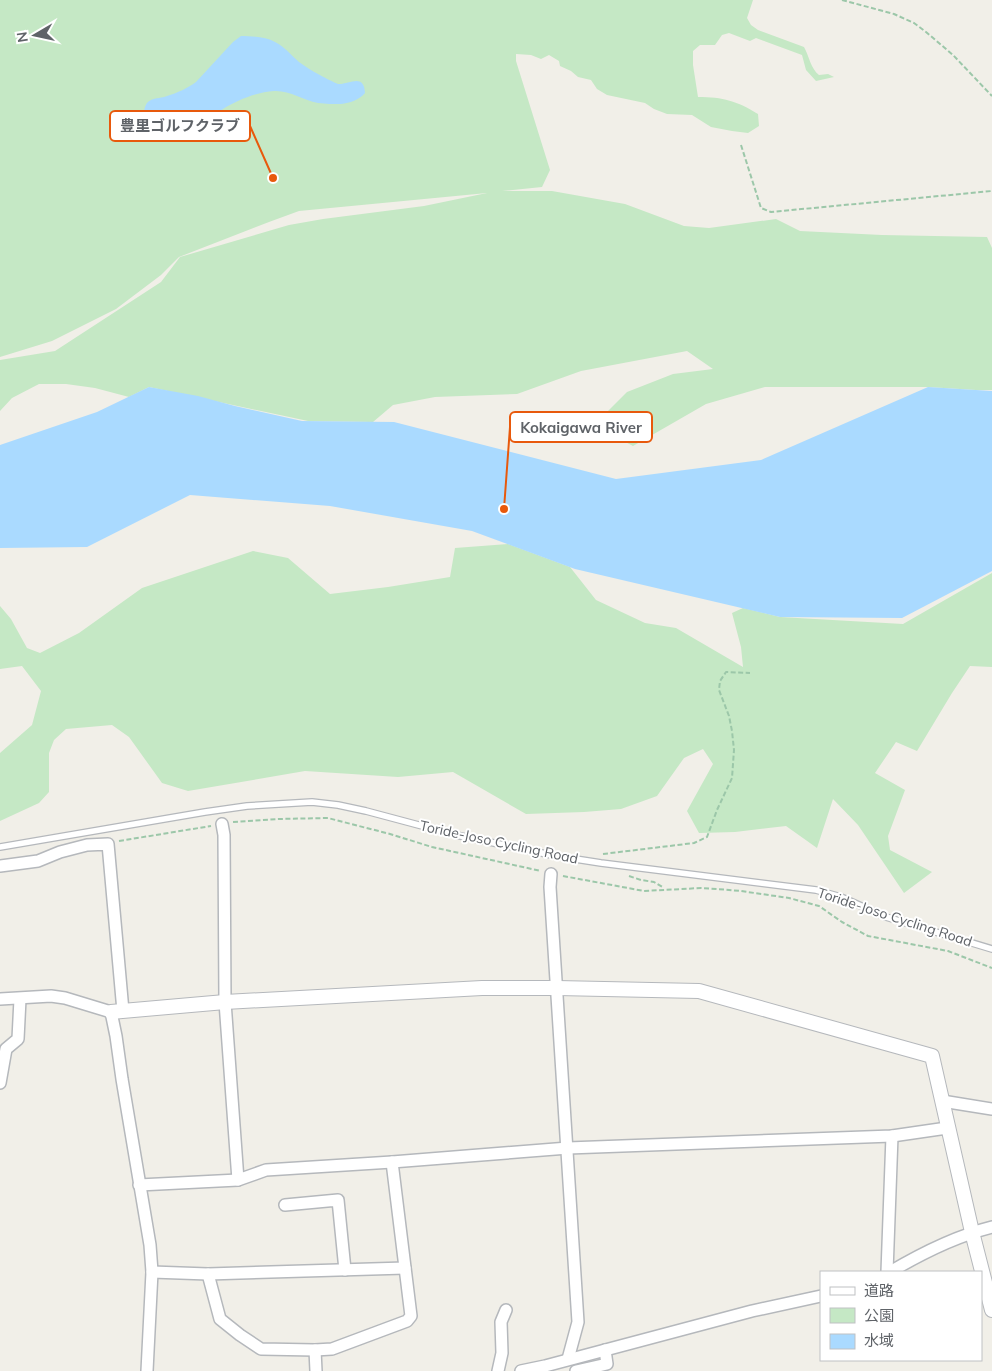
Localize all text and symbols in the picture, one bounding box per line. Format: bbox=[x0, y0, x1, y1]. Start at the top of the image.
north arrow bbox=[10, 10, 60, 60]
text: N bbox=[12, 30, 32, 44]
callout: 豊里ゴルフクラブ bbox=[110, 111, 250, 141]
text: 豊里ゴルフクラブ bbox=[120, 116, 240, 135]
callout: Kokaigawa River bbox=[510, 412, 652, 442]
text: Kokaigawa River bbox=[520, 418, 642, 437]
street label: Toride-Joso Cycling Road bbox=[418, 816, 580, 868]
street label: Toride-Joso Cycling Road bbox=[815, 883, 975, 951]
legend bbox=[820, 1271, 982, 1361]
text: 道路 bbox=[864, 1281, 894, 1300]
text: 公園 bbox=[864, 1306, 894, 1325]
text: 水域 bbox=[864, 1331, 894, 1350]

